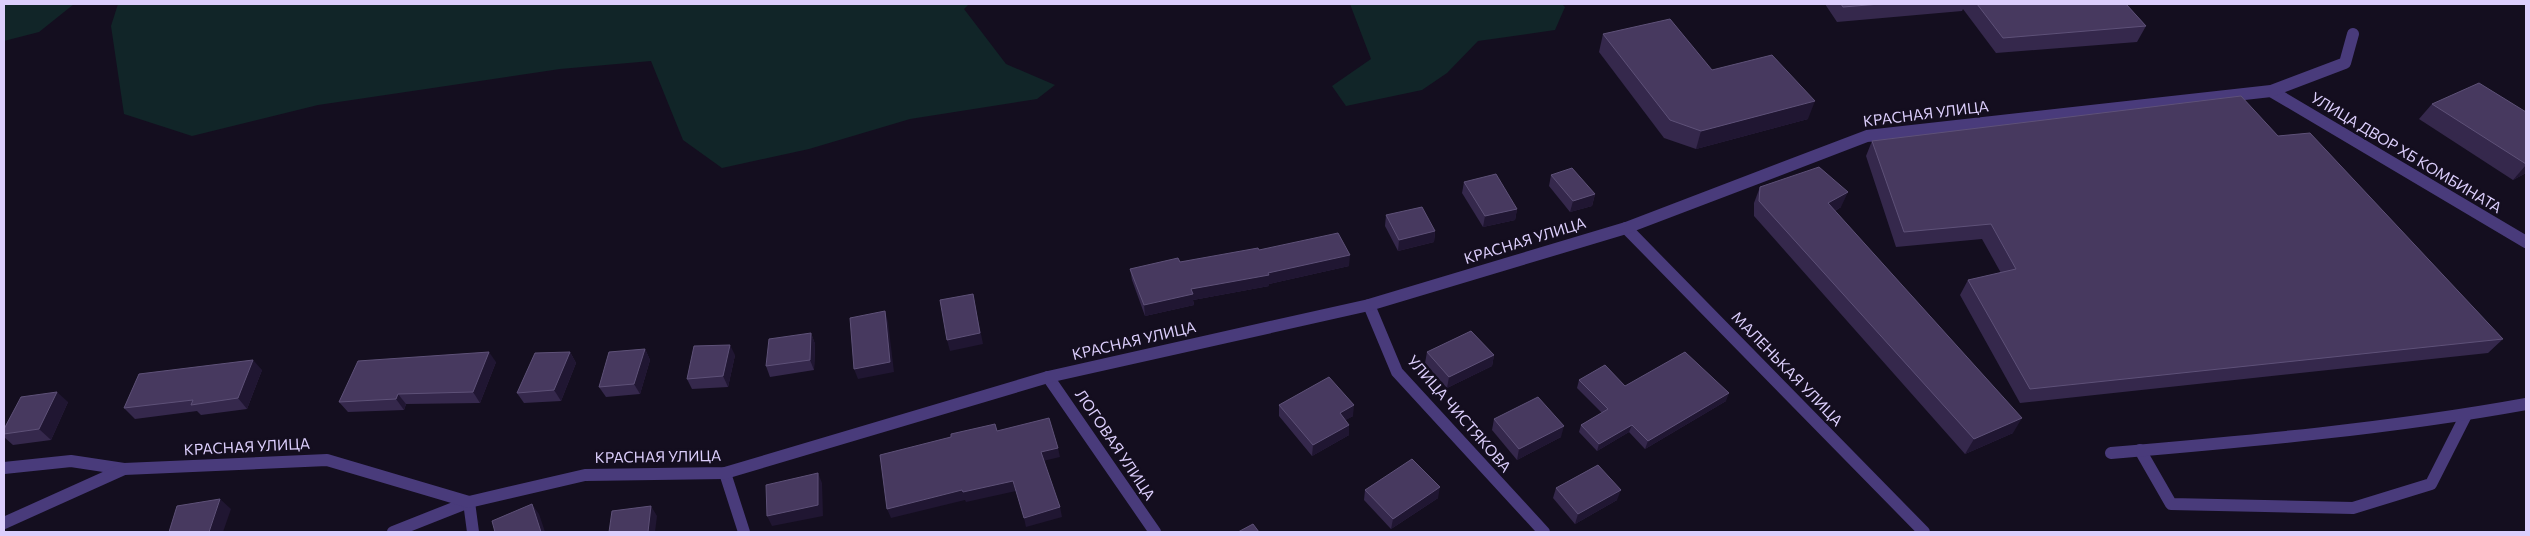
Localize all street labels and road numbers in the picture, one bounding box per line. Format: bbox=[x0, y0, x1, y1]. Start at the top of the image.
street label: УЛИЦА ДВОР ХБ КОМБИНАТА bbox=[2308, 88, 2505, 217]
street label: КРАСНАЯ УЛИЦА bbox=[1862, 96, 1990, 130]
street label: КРАСНАЯ УЛИЦА bbox=[1462, 213, 1588, 267]
street label: МАЛЕНЬКАЯ УЛИЦА bbox=[1728, 307, 1847, 429]
street label: КРАСНАЯ УЛИЦА bbox=[1070, 317, 1197, 363]
street label: УЛИЦА ЧИСТЯКОВА bbox=[1404, 351, 1515, 475]
street label: ЛОГОВАЯ УЛИЦА bbox=[1072, 386, 1160, 503]
street label: КРАСНАЯ УЛИЦА bbox=[183, 434, 311, 458]
street label: КРАСНАЯ УЛИЦА bbox=[595, 446, 721, 466]

